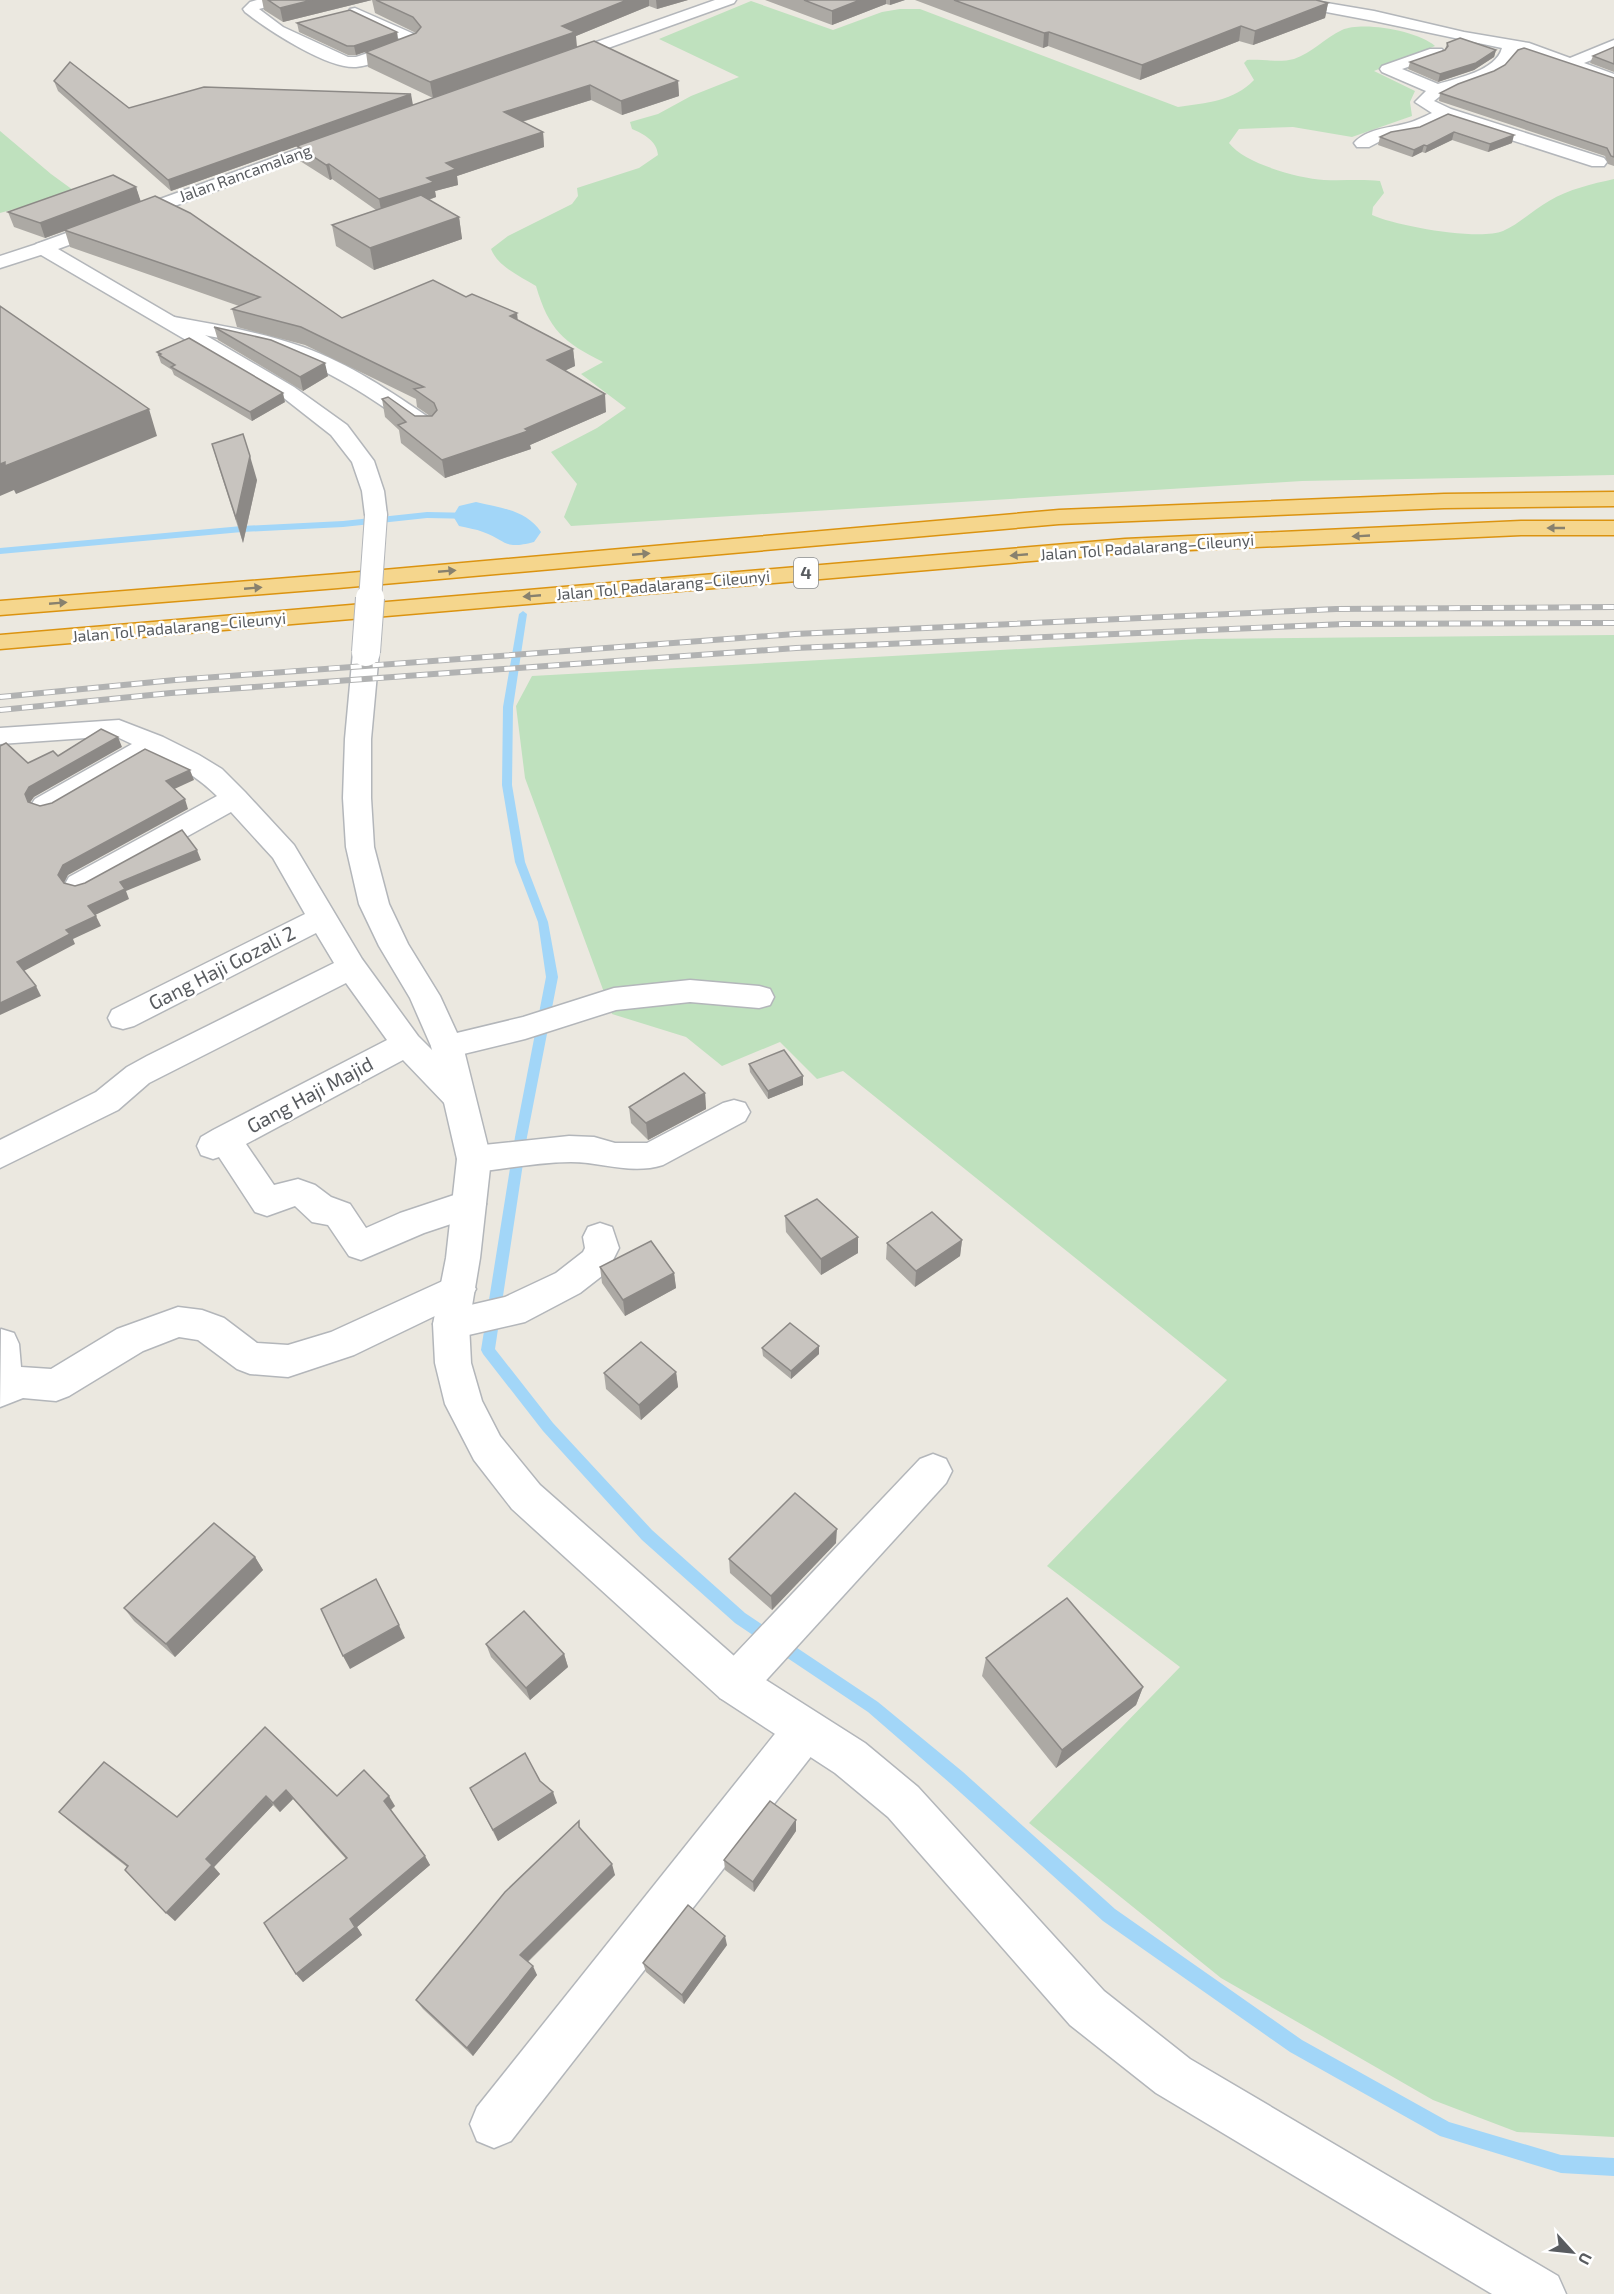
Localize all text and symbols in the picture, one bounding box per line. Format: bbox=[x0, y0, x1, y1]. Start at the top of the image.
street label: Jalan Rancamalang bbox=[176, 140, 314, 205]
one-way arrow bbox=[1546, 523, 1565, 533]
street label: Jalan Tol Padalarang–Cileunyi bbox=[1039, 530, 1255, 563]
one-way arrow bbox=[1351, 531, 1370, 540]
one-way arrow bbox=[632, 549, 651, 559]
one-way arrow bbox=[1010, 550, 1029, 560]
road number: 4 bbox=[794, 558, 818, 588]
one-way arrow bbox=[438, 566, 457, 576]
street label: Jalan Tol Padalarang–Cileunyi bbox=[555, 566, 771, 603]
one-way arrow bbox=[243, 583, 262, 593]
one-way arrow bbox=[522, 591, 541, 601]
one-way arrow bbox=[49, 598, 68, 608]
street label: Jalan Tol Padalarang–Cileunyi bbox=[71, 608, 287, 645]
street label: Gang Haji Gozali 2 bbox=[144, 920, 299, 1014]
street label: Gang Haji Majid bbox=[242, 1051, 377, 1137]
north arrow bbox=[1542, 2222, 1602, 2282]
text: U bbox=[1575, 2250, 1597, 2268]

